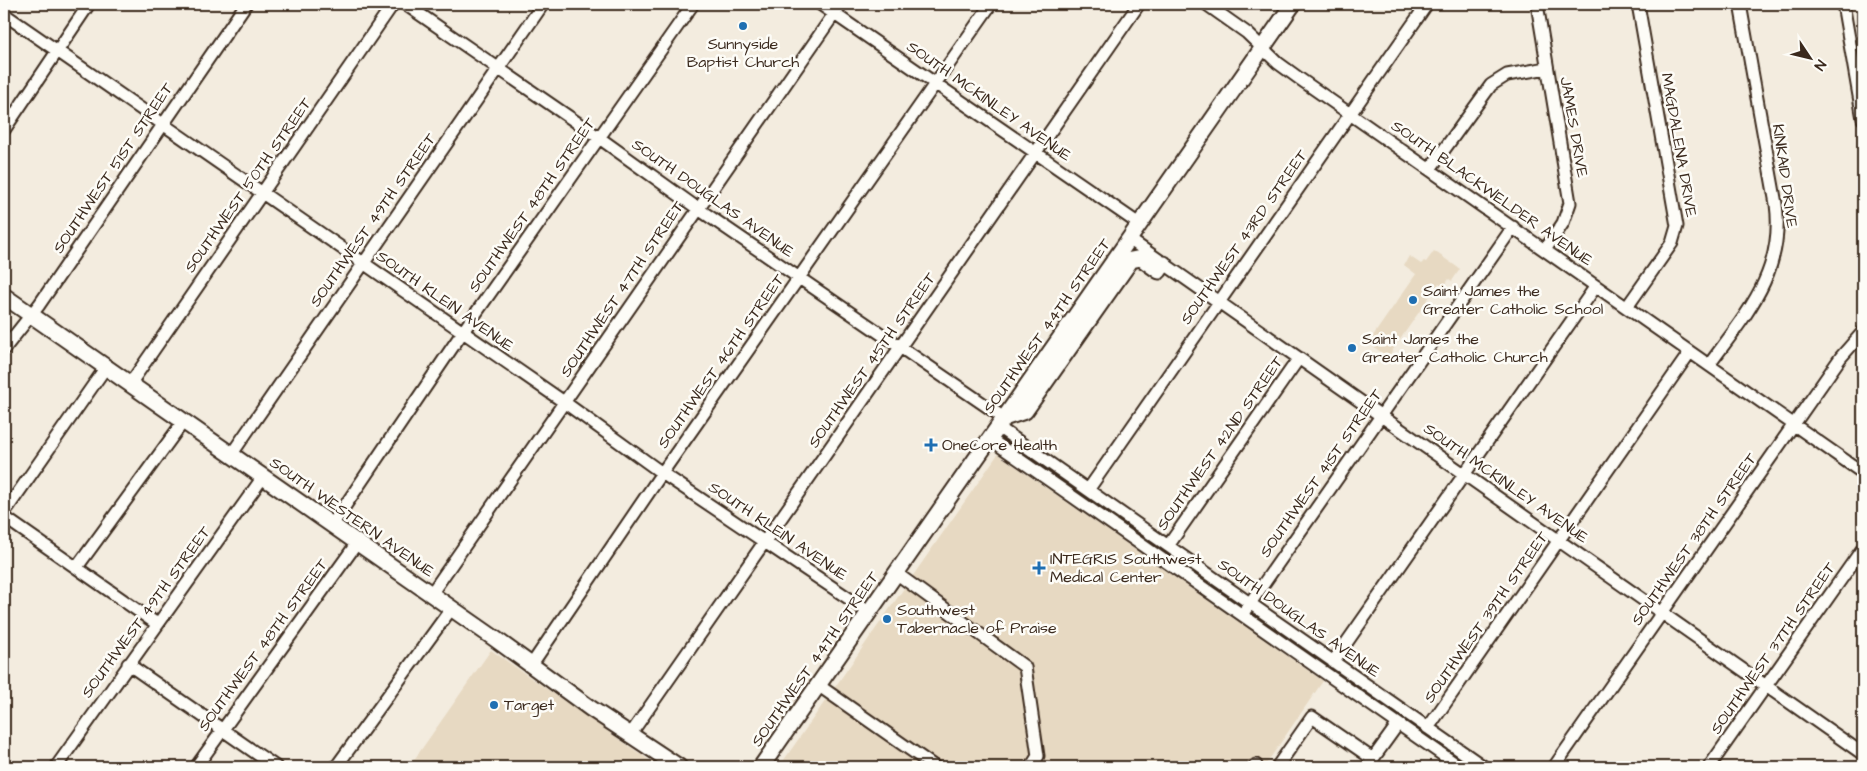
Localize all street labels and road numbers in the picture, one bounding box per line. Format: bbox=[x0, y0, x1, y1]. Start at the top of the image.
street label: SOUTH MCKINLEY AVENUE bbox=[902, 36, 1076, 167]
street label: MAGDALENA DRIVE bbox=[1655, 71, 1703, 219]
street label: JAMES DRIVE bbox=[1554, 75, 1594, 180]
street label: SOUTHWEST 51ST STREET bbox=[48, 78, 178, 258]
street label: SOUTHWEST 50TH STREET bbox=[179, 93, 317, 277]
street label: SOUTHWEST 48TH STREET bbox=[463, 113, 601, 297]
street label: SOUTH BLACKWELDER AVENUE bbox=[1387, 115, 1598, 272]
street label: KINKAID DRIVE bbox=[1767, 122, 1803, 230]
street label: SOUTHWEST 49TH STREET bbox=[304, 129, 442, 311]
street label: SOUTH DOUGLAS AVENUE bbox=[627, 134, 799, 263]
street label: SOUTHWEST 43RD STREET bbox=[1175, 145, 1313, 329]
street label: SOUTHWEST 47TH STREET bbox=[555, 197, 689, 381]
street label: SOUTHWEST 44TH STREET bbox=[978, 234, 1116, 418]
street label: SOUTH KLEIN AVENUE bbox=[372, 245, 519, 357]
street label: SOUTHWEST 45TH STREET bbox=[803, 268, 941, 452]
street label: SOUTHWEST 46TH STREET bbox=[652, 269, 790, 453]
street label: SOUTHWEST 42ND STREET bbox=[1151, 351, 1289, 535]
street label: SOUTHWEST 41ST STREET bbox=[1254, 384, 1388, 562]
street label: SOUTH MCKINLEY AVENUE bbox=[1419, 418, 1593, 549]
street label: SOUTHWEST 38TH STREET bbox=[1626, 448, 1762, 630]
street label: SOUTH WESTERN AVENUE bbox=[265, 452, 439, 583]
street label: SOUTH KLEIN AVENUE bbox=[704, 476, 852, 586]
street label: SOUTHWEST 49TH STREET bbox=[76, 522, 216, 702]
street label: SOUTHWEST 39TH STREET bbox=[1418, 527, 1554, 707]
street label: SOUTHWEST 48TH STREET bbox=[193, 554, 333, 736]
street label: SOUTH DOUGLAS AVENUE bbox=[1213, 554, 1385, 683]
street label: SOUTHWEST 37TH STREET bbox=[1705, 558, 1841, 738]
street label: SOUTHWEST 44TH STREET bbox=[746, 567, 884, 751]

